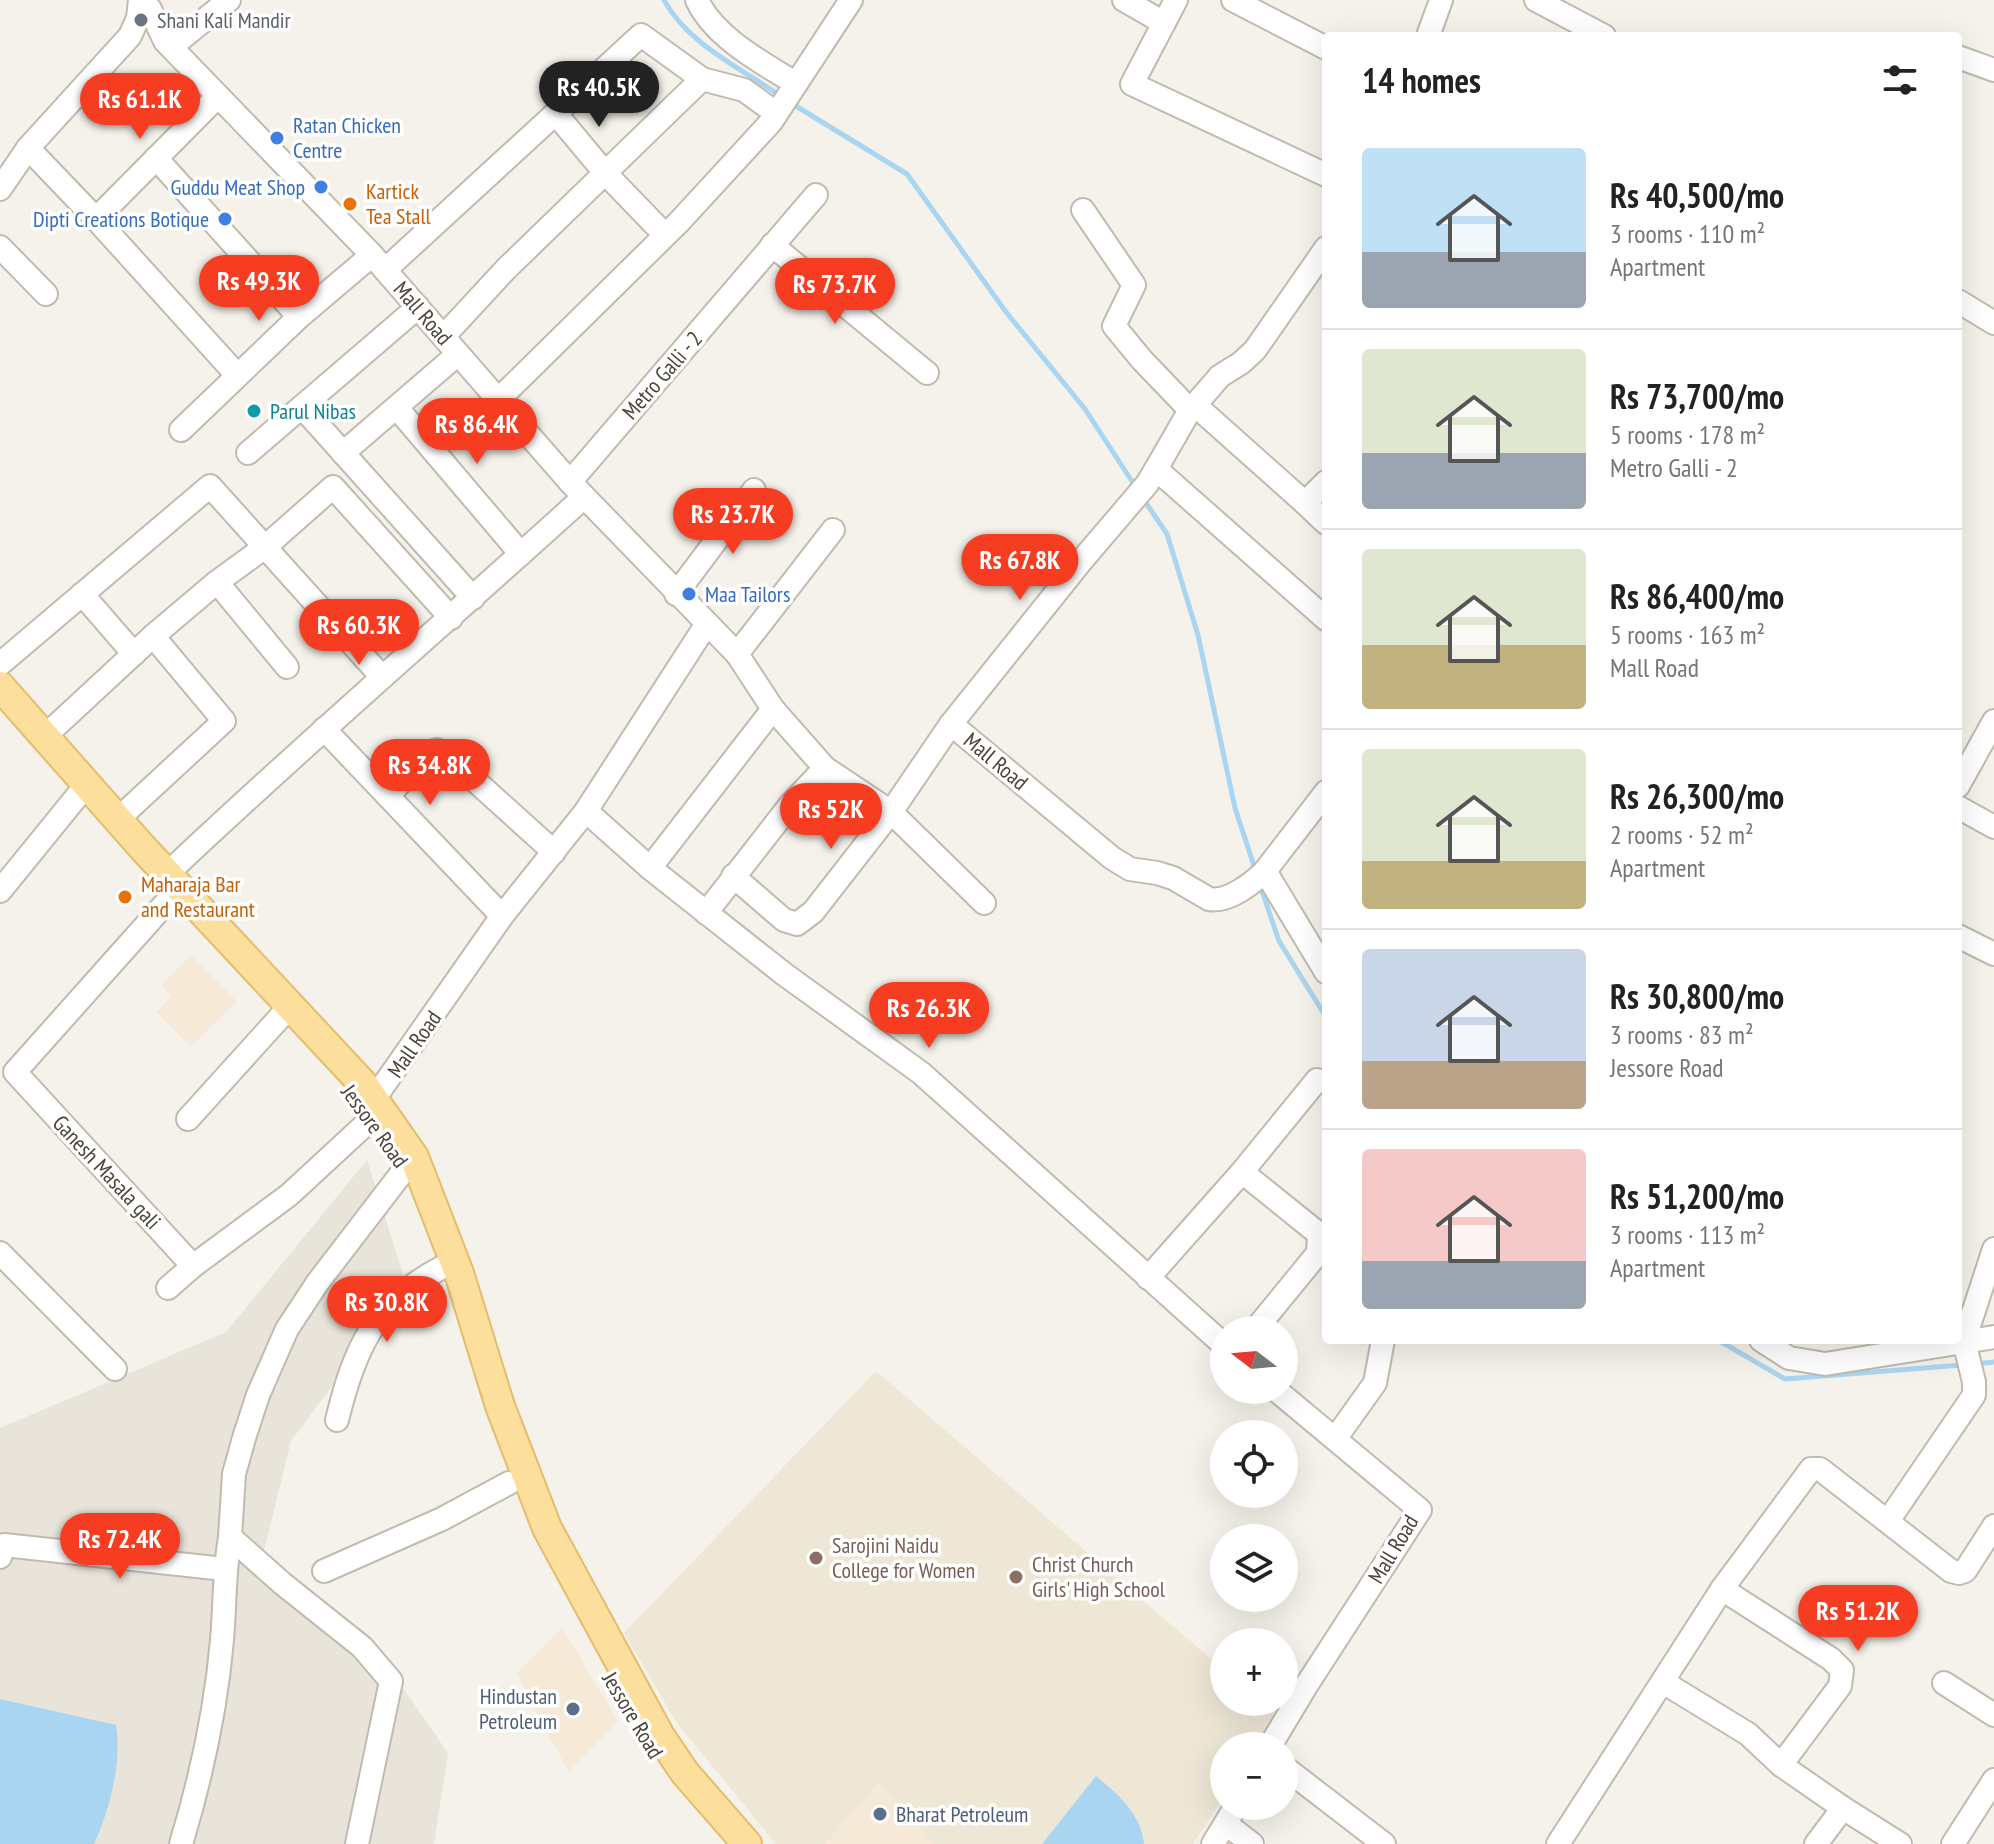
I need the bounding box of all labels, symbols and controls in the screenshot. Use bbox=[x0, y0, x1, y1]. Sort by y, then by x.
place label: Shani Kali Mandir bbox=[157, 6, 291, 34]
marker: Shani Kali Mandir bbox=[132, 11, 150, 29]
text: 14 homes bbox=[1362, 58, 1481, 102]
icon: filters bbox=[1878, 58, 1922, 102]
pin: Rs 40.5K bbox=[516, 61, 682, 129]
text: Rs 40.5K bbox=[557, 70, 641, 103]
pin: Rs 61.1K bbox=[57, 73, 223, 141]
text: Rs 61.1K bbox=[98, 82, 182, 115]
place label: Ratan Chicken Centre bbox=[293, 111, 401, 164]
marker: Ratan Chicken Centre bbox=[268, 129, 286, 147]
place label: Guddu Meat Shop bbox=[171, 173, 305, 201]
text: Rs 40,500/mo bbox=[1610, 173, 1784, 217]
place label: Kartick Tea Stall bbox=[366, 177, 432, 230]
marker: Guddu Meat Shop bbox=[312, 178, 330, 196]
icon: home bbox=[1426, 180, 1522, 276]
marker: Kartick Tea Stall bbox=[341, 195, 359, 213]
place label: Dipti Creations Botique bbox=[33, 205, 209, 233]
marker: Dipti Creations Botique bbox=[216, 210, 234, 228]
text: 3 rooms · 110 m² bbox=[1610, 217, 1765, 250]
text: Apartment bbox=[1610, 250, 1705, 283]
pin: Rs 49.3K bbox=[176, 255, 342, 323]
pin: Rs 73.7K bbox=[752, 258, 918, 326]
text: Rs 49.3K bbox=[217, 264, 301, 297]
text: Rs 73.7K bbox=[793, 267, 877, 300]
street label: Mall Road bbox=[388, 275, 458, 351]
street label: Metro Galli - 2 bbox=[616, 325, 708, 425]
text: Rs 73,700/mo bbox=[1610, 374, 1784, 418]
icon: home bbox=[1426, 381, 1522, 477]
place label: Parul Nibas bbox=[270, 397, 356, 425]
pin: Rs 86.4K bbox=[394, 398, 560, 466]
marker: Parul Nibas bbox=[245, 402, 263, 420]
text: Rs 86.4K bbox=[435, 407, 519, 440]
text: 5 rooms · 178 m² bbox=[1610, 418, 1765, 451]
text: Metro Galli - 2 bbox=[1610, 451, 1738, 484]
pin: Rs 23.7K bbox=[650, 488, 816, 556]
text: Rs 23.7K bbox=[691, 497, 775, 530]
pin: Rs 67.8K bbox=[937, 534, 1103, 602]
text: Rs 67.8K bbox=[979, 543, 1061, 576]
text: Rs 86,400/mo bbox=[1610, 574, 1784, 618]
place label: Maa Tailors bbox=[705, 580, 790, 608]
icon: home bbox=[1426, 581, 1522, 677]
marker: Maa Tailors bbox=[680, 585, 698, 603]
pin: Rs 60.3K bbox=[276, 599, 442, 667]
text: Rs 60.3K bbox=[317, 608, 401, 641]
text: 5 rooms · 163 m² bbox=[1610, 618, 1765, 651]
text: Mall Road bbox=[1610, 651, 1699, 684]
street label: Mall Road bbox=[958, 726, 1034, 796]
pin: Rs 34.8K bbox=[347, 739, 513, 807]
text: Rs 34.8K bbox=[388, 748, 472, 781]
text: Rs 26,300/mo bbox=[1610, 774, 1784, 818]
icon: home bbox=[1426, 781, 1522, 877]
pin: Rs 52K bbox=[766, 783, 896, 851]
text: Rs 52K bbox=[798, 792, 864, 825]
text: 2 rooms · 52 m² bbox=[1610, 818, 1754, 851]
text: Apartment bbox=[1610, 851, 1705, 884]
place label: Maharaja Bar and Restaurant bbox=[141, 870, 255, 923]
marker: Maharaja Bar and Restaurant bbox=[116, 888, 134, 906]
text: Rs 30,800/mo bbox=[1610, 974, 1784, 1018]
icon: home bbox=[1426, 981, 1522, 1077]
pin: Rs 26.3K bbox=[846, 982, 1012, 1050]
text: Rs 26.3K bbox=[887, 991, 971, 1024]
street label: Mall Road bbox=[381, 1005, 447, 1083]
text: 3 rooms · 83 m² bbox=[1610, 1018, 1754, 1051]
text: Jessore Road bbox=[1610, 1051, 1724, 1084]
street label: Jessore Road bbox=[335, 1078, 415, 1173]
street label: Ganesh Masala gali bbox=[47, 1109, 167, 1235]
text: Rs 51,200/mo bbox=[1610, 1174, 1784, 1218]
icon: home bbox=[1426, 1181, 1522, 1277]
text: 3 rooms · 113 m² bbox=[1610, 1218, 1765, 1251]
text: Apartment bbox=[1610, 1251, 1705, 1284]
pin: Rs 30.8K bbox=[304, 1276, 470, 1344]
text: Rs 30.8K bbox=[345, 1285, 429, 1318]
north arrow bbox=[1210, 1316, 1298, 1404]
map controls bbox=[1210, 1316, 1298, 1820]
button: locate bbox=[1210, 1420, 1298, 1508]
street label: Mall Road bbox=[1362, 1510, 1424, 1588]
pin: Rs 72.4K bbox=[37, 1513, 203, 1581]
text: Rs 72.4K bbox=[78, 1522, 162, 1555]
button: layers bbox=[1210, 1524, 1298, 1612]
place label: Sarojini Naidu College for Women bbox=[832, 1531, 975, 1584]
marker: Sarojini Naidu College for Women bbox=[807, 1549, 825, 1567]
place label: Christ Church Girls' High School bbox=[1032, 1550, 1166, 1603]
marker: Christ Church Girls' High School bbox=[1007, 1568, 1025, 1586]
pin: Rs 51.2K bbox=[1775, 1585, 1941, 1653]
text: Rs 51.2K bbox=[1816, 1594, 1900, 1627]
button: + bbox=[1210, 1628, 1298, 1716]
street label: Jessore Road bbox=[596, 1666, 670, 1763]
place label: Hindustan Petroleum bbox=[479, 1682, 557, 1735]
marker: Hindustan Petroleum bbox=[564, 1700, 582, 1718]
button: − bbox=[1210, 1732, 1298, 1820]
place label: Bharat Petroleum bbox=[896, 1800, 1028, 1828]
marker: Bharat Petroleum bbox=[871, 1805, 889, 1823]

